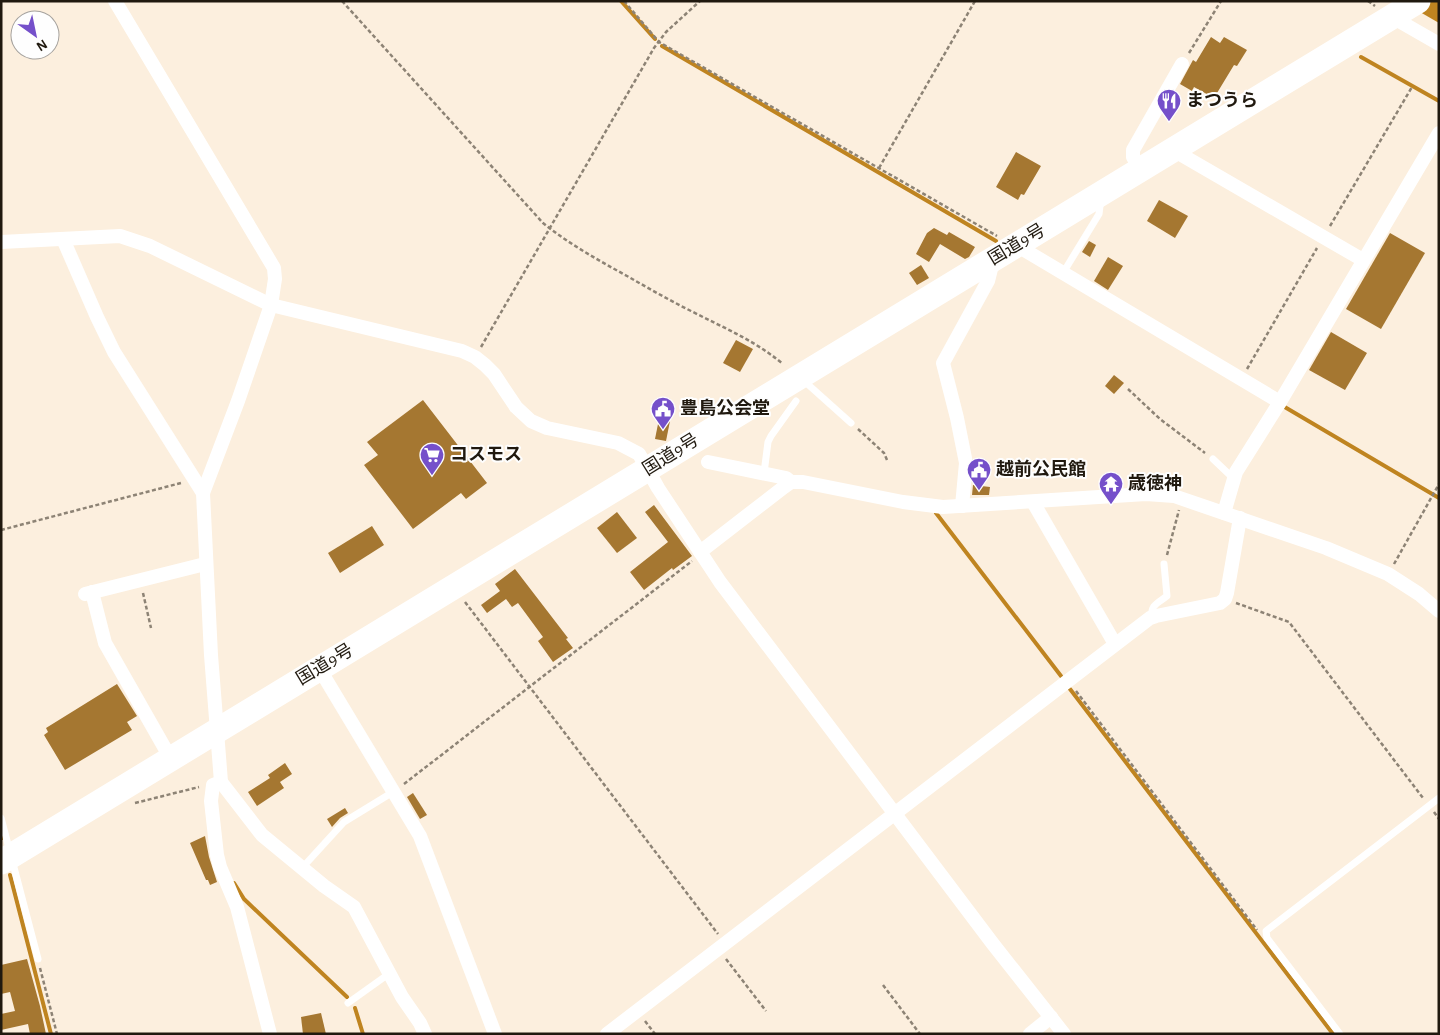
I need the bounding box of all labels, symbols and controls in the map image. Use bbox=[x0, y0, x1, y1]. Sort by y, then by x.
north arrow bbox=[10, 10, 60, 60]
text: N bbox=[34, 37, 49, 54]
restaurant icon: まつうら bbox=[1156, 88, 1182, 122]
place label: まつうら bbox=[1186, 91, 1258, 110]
street label: 国道9号 bbox=[985, 219, 1048, 269]
public building icon: 豊島公会堂 bbox=[650, 396, 676, 430]
place label: 豊島公会堂 bbox=[680, 398, 770, 418]
street label: 国道9号 bbox=[639, 429, 702, 479]
supermarket icon: コスモス bbox=[419, 442, 445, 476]
place label: コスモス bbox=[450, 446, 522, 464]
public building icon: 越前公民館 bbox=[966, 457, 992, 491]
place label: 越前公民館 bbox=[996, 459, 1086, 479]
temple icon: 歳徳神 bbox=[1098, 471, 1124, 505]
place label: 歳徳神 bbox=[1128, 473, 1182, 493]
street label: 国道9号 bbox=[293, 639, 356, 689]

